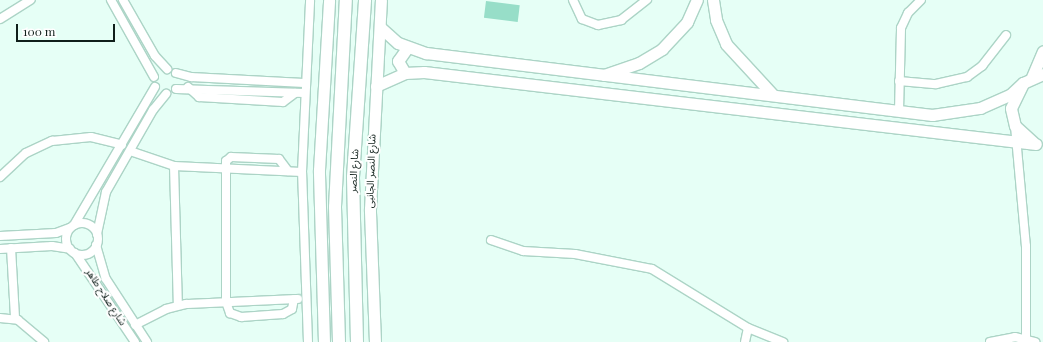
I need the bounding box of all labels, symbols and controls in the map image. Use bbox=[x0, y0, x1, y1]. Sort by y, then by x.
scale bar bbox=[18, 16, 117, 42]
text: 100 m bbox=[23, 23, 55, 39]
street label: شارع النصر الجانبى bbox=[364, 134, 378, 208]
street label: شارع النصر bbox=[347, 149, 361, 193]
street label: شارع صلاح طاهر bbox=[83, 266, 129, 328]

